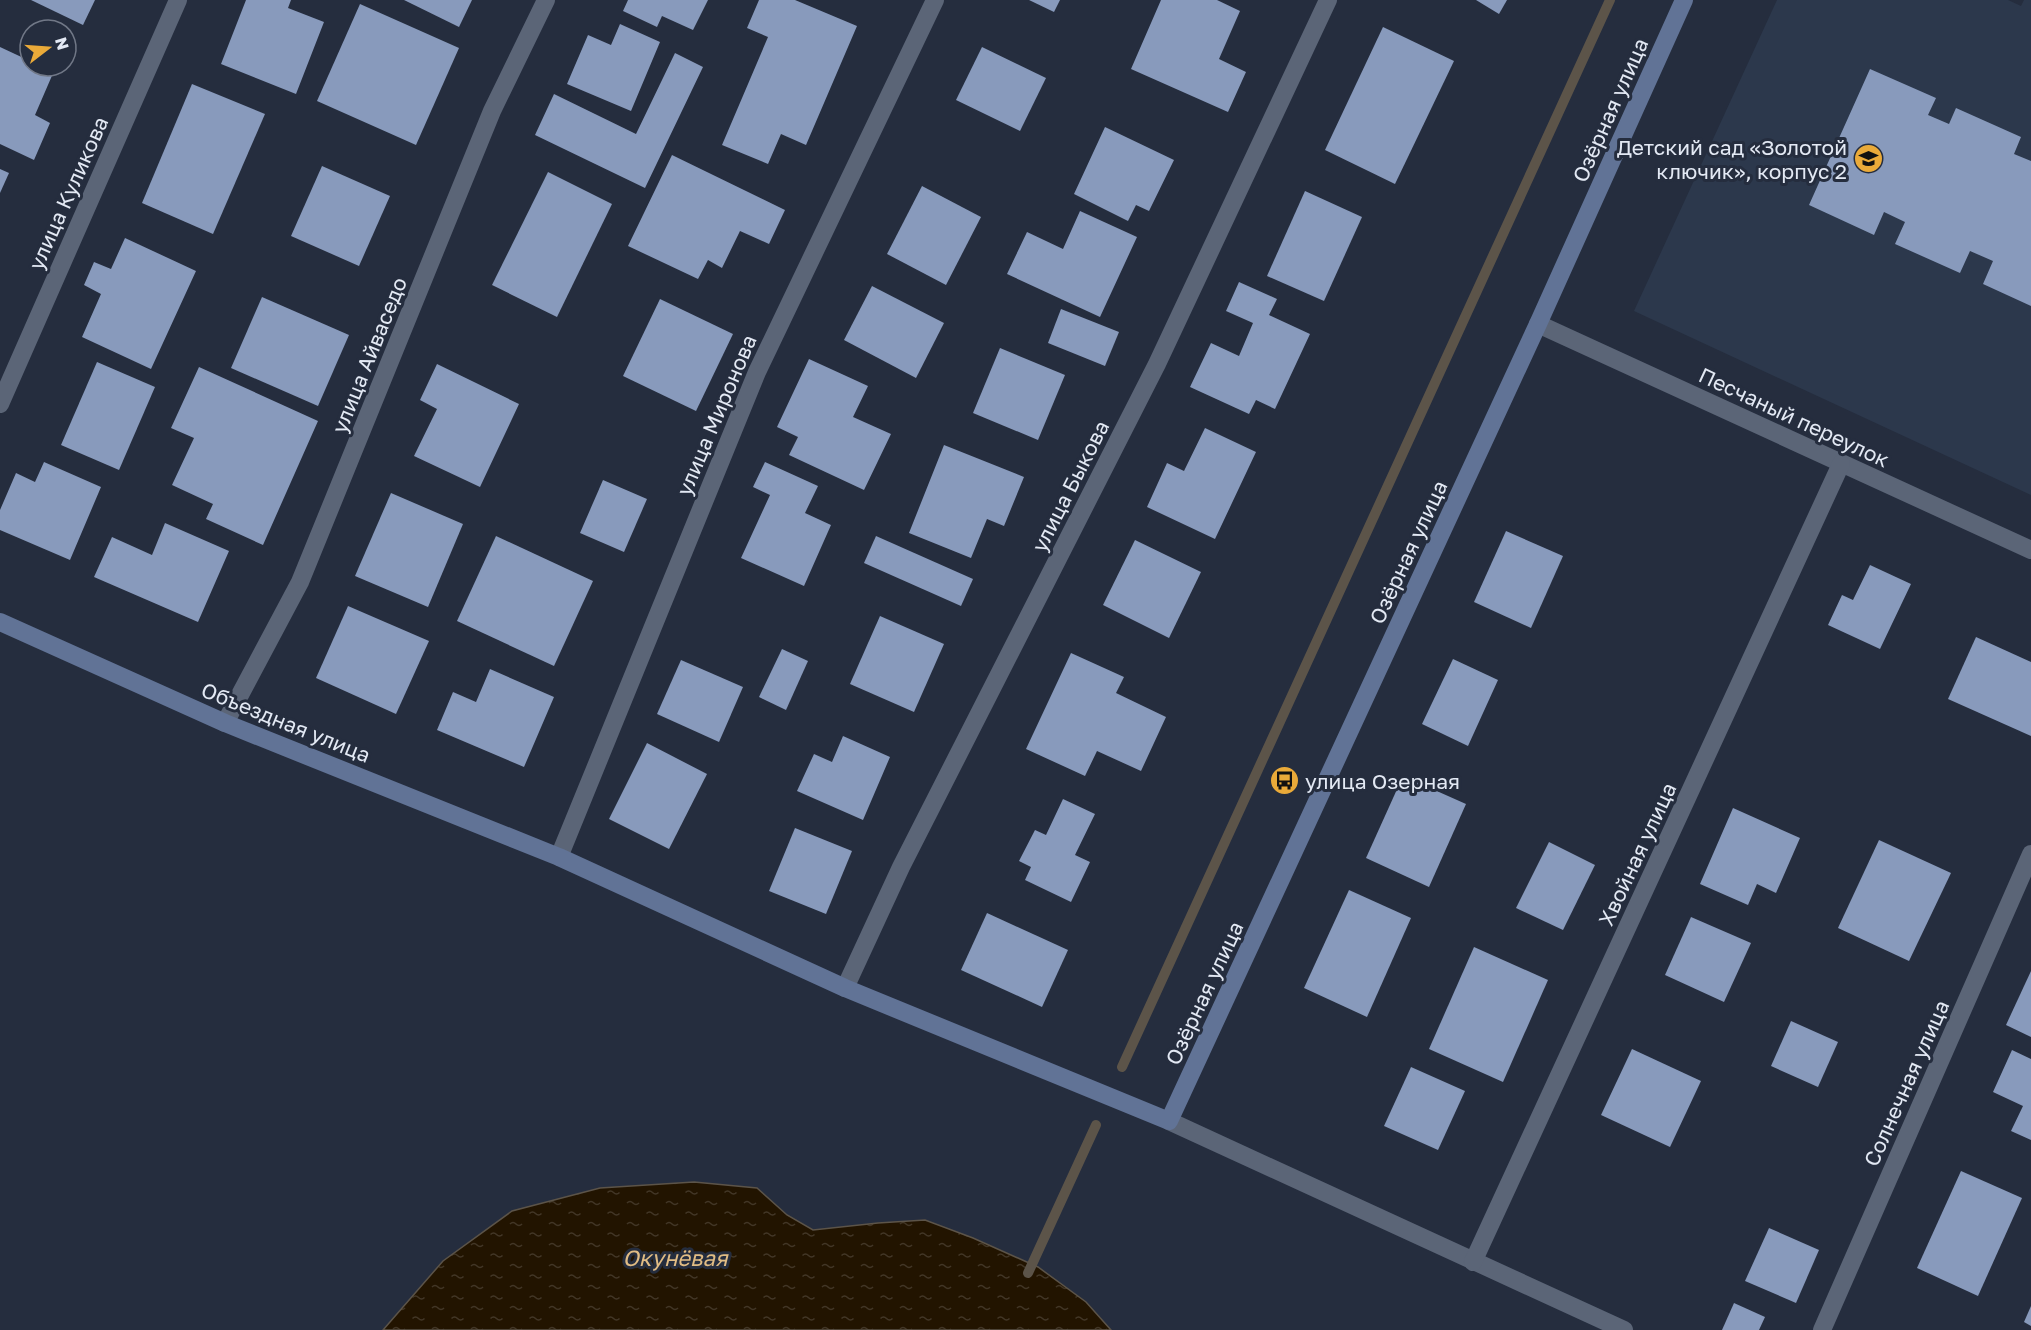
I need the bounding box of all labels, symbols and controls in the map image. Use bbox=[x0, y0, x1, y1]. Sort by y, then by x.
north arrow bbox=[18, 18, 78, 78]
street label: Озёрная улица bbox=[1567, 34, 1653, 186]
text: N bbox=[51, 35, 74, 52]
street label: улица Куликова bbox=[23, 112, 113, 274]
place label: Детский сад «Золотой ключик», корпус 2 bbox=[1617, 134, 1847, 184]
school or university icon: Детский сад «Золотой ключик», корпус 2 bbox=[1852, 143, 1884, 175]
street label: улица Айваседо bbox=[326, 273, 412, 437]
street label: улица Миронова bbox=[670, 331, 762, 499]
street label: Песчаный переулок bbox=[1695, 362, 1893, 472]
street label: улица Быкова bbox=[1026, 416, 1114, 556]
street label: Озёрная улица bbox=[1363, 476, 1453, 628]
street label: Объездная улица bbox=[198, 676, 374, 768]
bus stop icon: улица Озерная bbox=[1268, 765, 1300, 797]
place label: улица Озерная bbox=[1305, 768, 1460, 794]
street label: Хвойная улица bbox=[1593, 778, 1681, 930]
street label: Озёрная улица bbox=[1159, 917, 1249, 1069]
street label: Солнечная улица bbox=[1858, 996, 1954, 1170]
water label: Окунёвая bbox=[622, 1244, 729, 1271]

